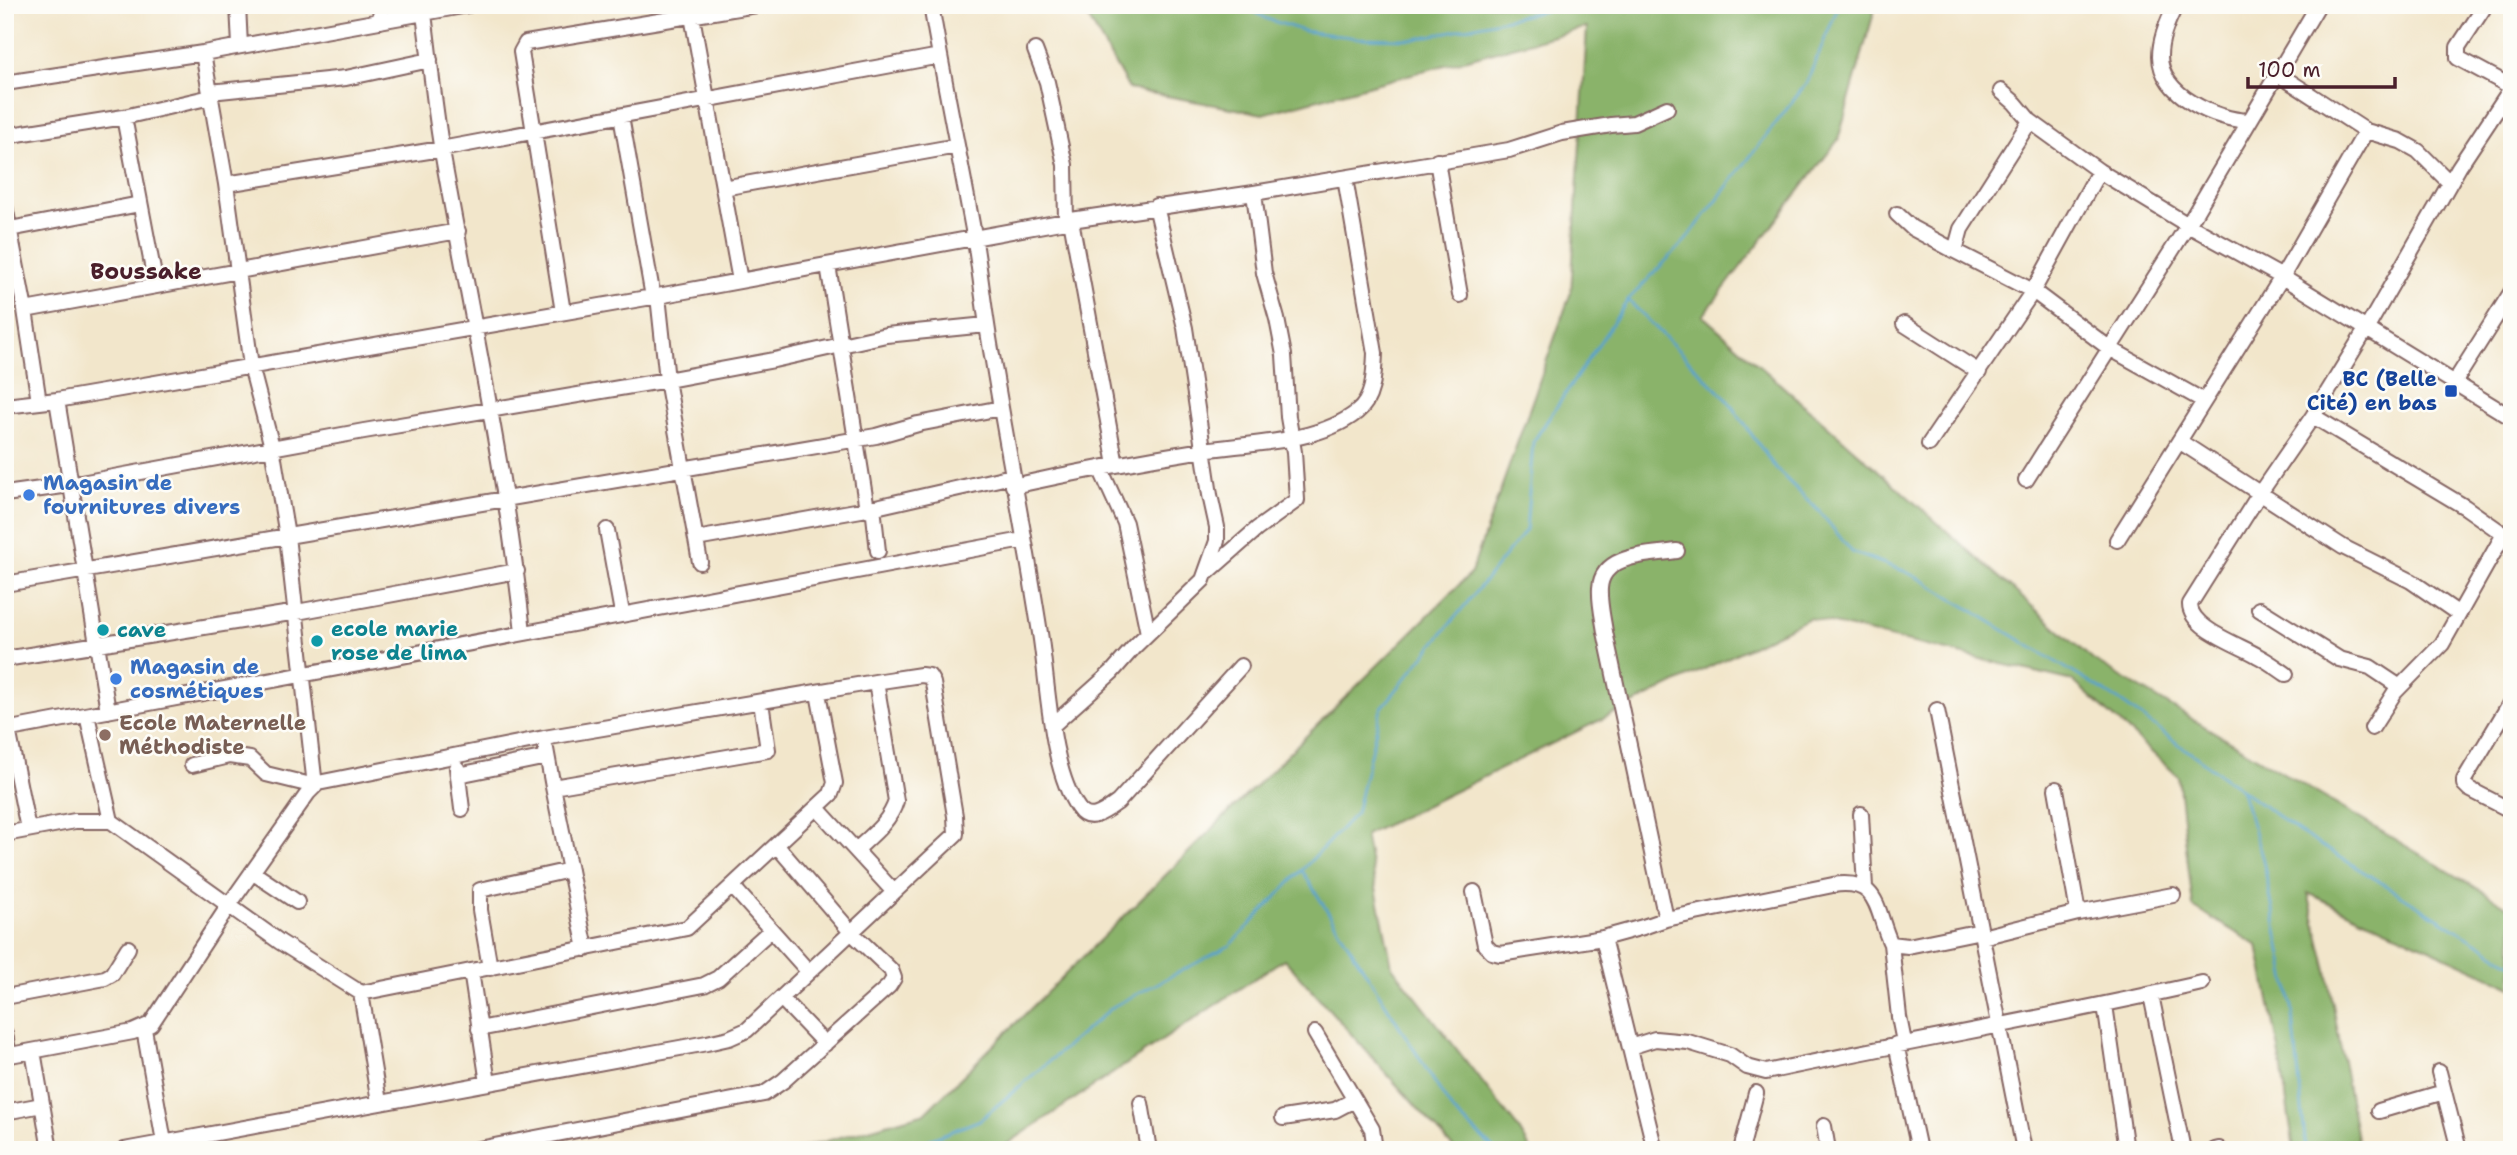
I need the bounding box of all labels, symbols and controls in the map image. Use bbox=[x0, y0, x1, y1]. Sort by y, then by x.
scale bar bbox=[2248, 46, 2394, 90]
text: 100 m bbox=[2258, 56, 2321, 84]
district label: Boussake bbox=[90, 256, 202, 286]
place label: BC (Belle Cité) en bas bbox=[2307, 365, 2437, 417]
marker: BC (Belle Cité) en bas bbox=[2443, 383, 2459, 399]
place label: Magasin de fournitures divers bbox=[43, 469, 240, 521]
marker: Magasin de fournitures divers bbox=[21, 487, 37, 503]
place label: ecole marie rose de lima bbox=[331, 615, 468, 667]
place label: cave bbox=[117, 616, 166, 644]
marker: cave bbox=[95, 622, 111, 638]
marker: ecole marie rose de lima bbox=[309, 633, 325, 649]
place label: Magasin de cosmétiques bbox=[130, 653, 264, 705]
marker: Magasin de cosmétiques bbox=[108, 671, 124, 687]
place label: Ecole Maternelle Méthodiste bbox=[119, 709, 306, 761]
marker: Ecole Maternelle Méthodiste bbox=[97, 727, 113, 743]

